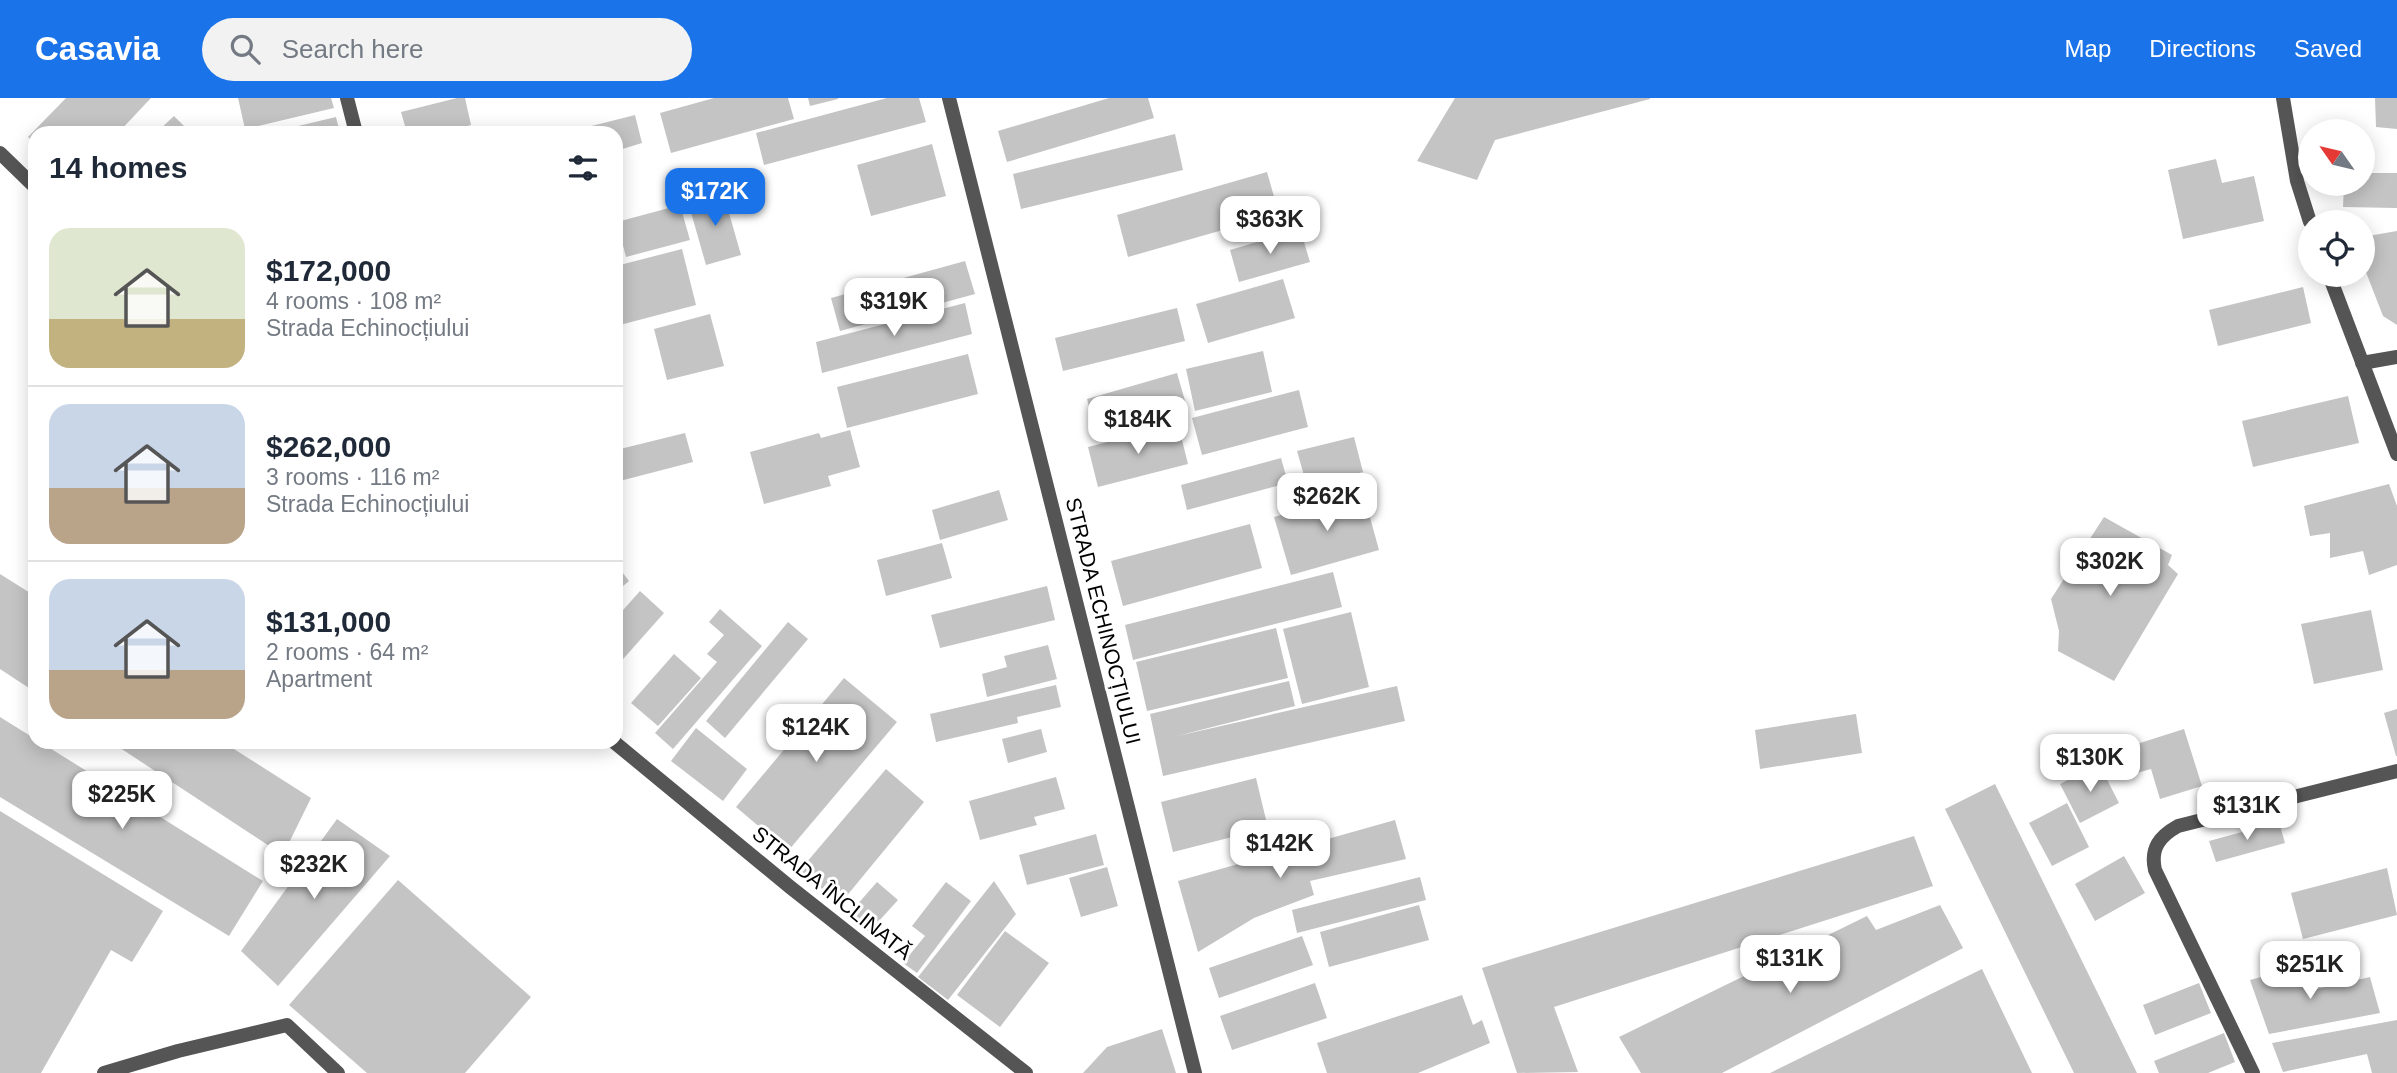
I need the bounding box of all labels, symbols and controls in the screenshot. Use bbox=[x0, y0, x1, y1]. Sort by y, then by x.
search box bbox=[202, 18, 692, 81]
text: Casavia bbox=[35, 30, 160, 67]
icon: search bbox=[226, 30, 264, 68]
text: Search here bbox=[282, 34, 423, 64]
text: Map bbox=[2065, 35, 2111, 62]
text: Directions bbox=[2149, 35, 2256, 62]
text: Saved bbox=[2294, 35, 2362, 62]
north arrow bbox=[2298, 119, 2375, 196]
map controls bbox=[2298, 119, 2375, 287]
icon: filters bbox=[564, 149, 602, 187]
text: 14 homes bbox=[49, 151, 187, 184]
pin: $172K bbox=[666, 169, 764, 228]
text: $172K bbox=[681, 178, 749, 204]
pin: $363K bbox=[1221, 197, 1319, 256]
text: $363K bbox=[1236, 206, 1304, 232]
button: locate bbox=[2298, 210, 2375, 287]
text: $172,000 bbox=[266, 254, 391, 287]
icon: home bbox=[105, 256, 189, 340]
pin: $319K bbox=[845, 278, 943, 338]
text: 4 rooms · 108 m² bbox=[266, 288, 441, 314]
text: $319K bbox=[860, 288, 928, 314]
text: Strada Echinocțiului bbox=[266, 315, 469, 341]
pin: $184K bbox=[1089, 396, 1187, 456]
text: $184K bbox=[1104, 406, 1172, 432]
text: $262,000 bbox=[266, 430, 391, 463]
icon: home bbox=[105, 432, 189, 516]
text: 3 rooms · 116 m² bbox=[266, 464, 439, 490]
pin: $262K bbox=[1278, 474, 1376, 533]
text: $262K bbox=[1293, 483, 1361, 509]
text: Strada Echinocțiului bbox=[266, 491, 469, 517]
street label: STRADA ECHINOCȚIULUI bbox=[1062, 495, 1145, 747]
pin: $302K bbox=[2061, 538, 2159, 598]
text: $302K bbox=[2076, 548, 2144, 574]
text: $131,000 bbox=[266, 605, 391, 638]
icon: home bbox=[105, 607, 189, 691]
text: 2 rooms · 64 m² bbox=[266, 639, 428, 665]
text: Apartment bbox=[266, 666, 372, 692]
pin: $124K bbox=[767, 704, 865, 764]
text: $124K bbox=[782, 714, 850, 740]
pin: $130K bbox=[2041, 734, 2139, 794]
text: $130K bbox=[2056, 744, 2124, 770]
pin: $225K bbox=[73, 772, 171, 831]
text: $225K bbox=[88, 781, 156, 807]
pin: $131K bbox=[2198, 782, 2296, 842]
text: $131K bbox=[2213, 792, 2281, 818]
pin: $142K bbox=[1231, 820, 1329, 880]
street label: STRADA ÎNCLINATĂ bbox=[748, 821, 916, 964]
text: $142K bbox=[1246, 830, 1314, 856]
pin: $232K bbox=[265, 842, 363, 901]
text: $232K bbox=[280, 851, 348, 877]
pin: $131K bbox=[1741, 936, 1839, 995]
pin: $251K bbox=[2261, 942, 2359, 1001]
text: $131K bbox=[1756, 945, 1824, 971]
text: $251K bbox=[2276, 951, 2344, 977]

